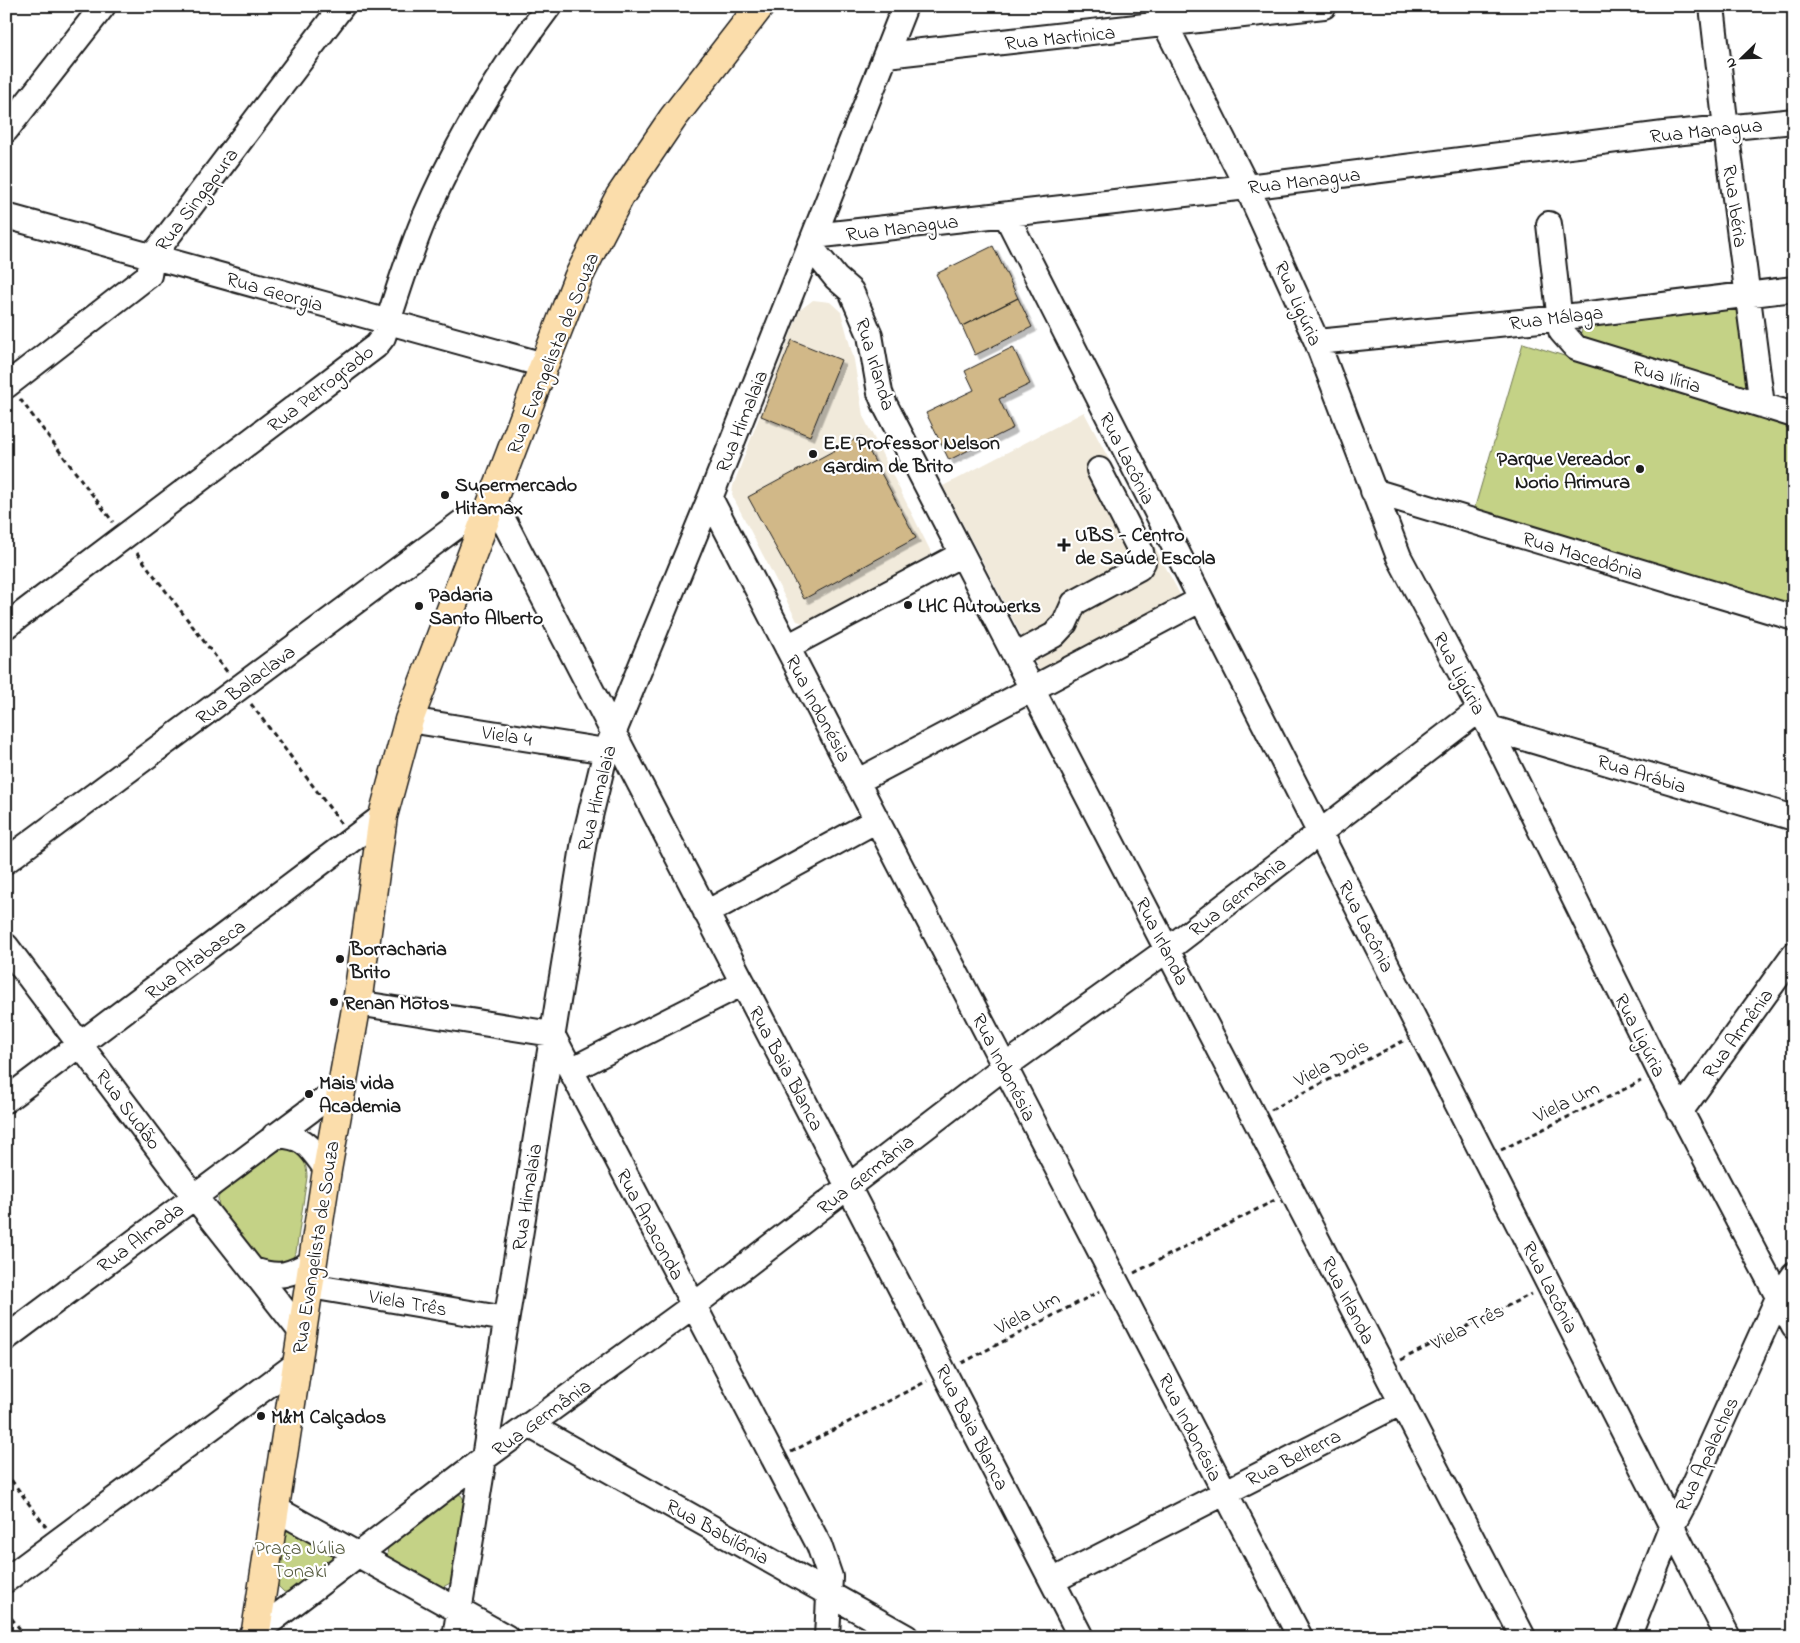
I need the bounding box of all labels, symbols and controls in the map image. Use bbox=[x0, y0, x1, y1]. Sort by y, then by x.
street label: Rua Martinica bbox=[1004, 19, 1117, 60]
north arrow bbox=[1718, 32, 1768, 82]
text: N bbox=[1720, 54, 1743, 71]
street label: Rua Managua bbox=[1649, 112, 1764, 154]
street label: Rua Singapura bbox=[149, 142, 248, 259]
street label: Rua Managua bbox=[1246, 161, 1362, 205]
street label: Rua Ibéria bbox=[1713, 163, 1754, 249]
street label: Rua Managua bbox=[844, 208, 960, 252]
street label: Rua Evangelista de Souza bbox=[501, 249, 609, 460]
street label: Rua Ligúria bbox=[1264, 257, 1328, 352]
street label: Rua Georgia bbox=[222, 266, 326, 322]
street label: Rua Málaga bbox=[1508, 299, 1605, 341]
street label: Rua Irlanda bbox=[846, 315, 901, 414]
street label: Rua Petrogrado bbox=[262, 339, 382, 442]
street label: Rua Ilíria bbox=[1628, 354, 1704, 403]
street label: Rua Himalaia bbox=[710, 366, 777, 478]
street label: Rua Lacônia bbox=[1090, 408, 1161, 510]
place label: E.E Professor Nelson Gardim de Brito bbox=[823, 430, 1000, 482]
place label: Parque Vereador Norio Arimura bbox=[1497, 446, 1631, 498]
marker: E.E Professor Nelson Gardim de Brito bbox=[807, 448, 819, 460]
marker: Parque Vereador Norio Arimura bbox=[1634, 463, 1646, 475]
place label: Supermercado Hitamax bbox=[455, 472, 577, 524]
marker: Supermercado Hitamax bbox=[439, 489, 451, 501]
place label: UBS - Centro de Saúde Escola bbox=[1075, 522, 1216, 574]
street label: Rua Macedônia bbox=[1518, 525, 1646, 590]
marker: UBS - Centro de Saúde Escola bbox=[1057, 538, 1071, 552]
place label: Padaria Santo Alberto bbox=[429, 582, 543, 634]
place label: LHC Autowerks bbox=[918, 593, 1041, 622]
marker: LHC Autowerks bbox=[902, 599, 914, 611]
marker: Padaria Santo Alberto bbox=[413, 600, 425, 612]
street label: Rua Ligúria bbox=[1423, 628, 1492, 721]
street label: Rua Balaclava bbox=[191, 639, 302, 733]
street label: Rua Indonésia bbox=[776, 650, 857, 768]
street label: Viela 4 bbox=[478, 719, 534, 756]
street label: Rua Himalaia bbox=[571, 743, 626, 855]
street label: Rua Arábia bbox=[1593, 748, 1689, 803]
street label: Rua Germânia bbox=[1184, 851, 1293, 945]
street label: Rua Lacônia bbox=[1329, 876, 1400, 978]
street label: Rua Irlanda bbox=[1126, 893, 1195, 991]
street label: Rua Atabasca bbox=[140, 914, 253, 1008]
place label: Borracharia Brito bbox=[349, 936, 447, 988]
marker: Borracharia Brito bbox=[334, 953, 346, 965]
street label: Rua Armênia bbox=[1696, 983, 1782, 1086]
street label: Rua Ligúria bbox=[1604, 989, 1672, 1083]
place label: Renan Motos bbox=[344, 990, 449, 1019]
marker: Renan Motos bbox=[328, 996, 340, 1008]
street label: Rua Baia Blanca bbox=[740, 1001, 830, 1137]
street label: Rua Indonésia bbox=[963, 1009, 1042, 1127]
street label: Viela Dois bbox=[1289, 1032, 1375, 1096]
street label: Rua Sudão bbox=[87, 1064, 167, 1157]
place label: Mais vida Academia bbox=[319, 1070, 401, 1122]
street label: Viela Um bbox=[1528, 1075, 1605, 1132]
marker: Mais vida Academia bbox=[303, 1088, 315, 1100]
street label: Rua Germânia bbox=[812, 1129, 921, 1223]
street label: Rua Evangelista de Souza bbox=[286, 1139, 350, 1356]
street label: Rua Himalaia bbox=[506, 1142, 551, 1253]
street label: Rua Anaconda bbox=[607, 1164, 690, 1286]
street label: Rua Almada bbox=[92, 1197, 191, 1281]
street label: Rua Lacônia bbox=[1513, 1237, 1584, 1339]
street label: Rua Irlanda bbox=[1312, 1252, 1381, 1350]
street label: Viela Três bbox=[365, 1283, 449, 1326]
street label: Viela Um bbox=[989, 1285, 1066, 1344]
street label: Viela Três bbox=[1426, 1297, 1510, 1360]
street label: Rua Baia Blanca bbox=[927, 1360, 1015, 1496]
street label: Rua Indonésia bbox=[1149, 1369, 1228, 1487]
street label: Rua Germânia bbox=[487, 1373, 598, 1465]
street label: Rua Apalaches bbox=[1669, 1393, 1748, 1517]
place label: M&M Calçados bbox=[271, 1404, 386, 1433]
marker: M&M Calçados bbox=[255, 1410, 267, 1422]
street label: Rua Belterra bbox=[1242, 1423, 1347, 1496]
street label: Rua Babilônia bbox=[660, 1493, 774, 1574]
park label: Praça Júlia Tonaki bbox=[255, 1535, 345, 1587]

